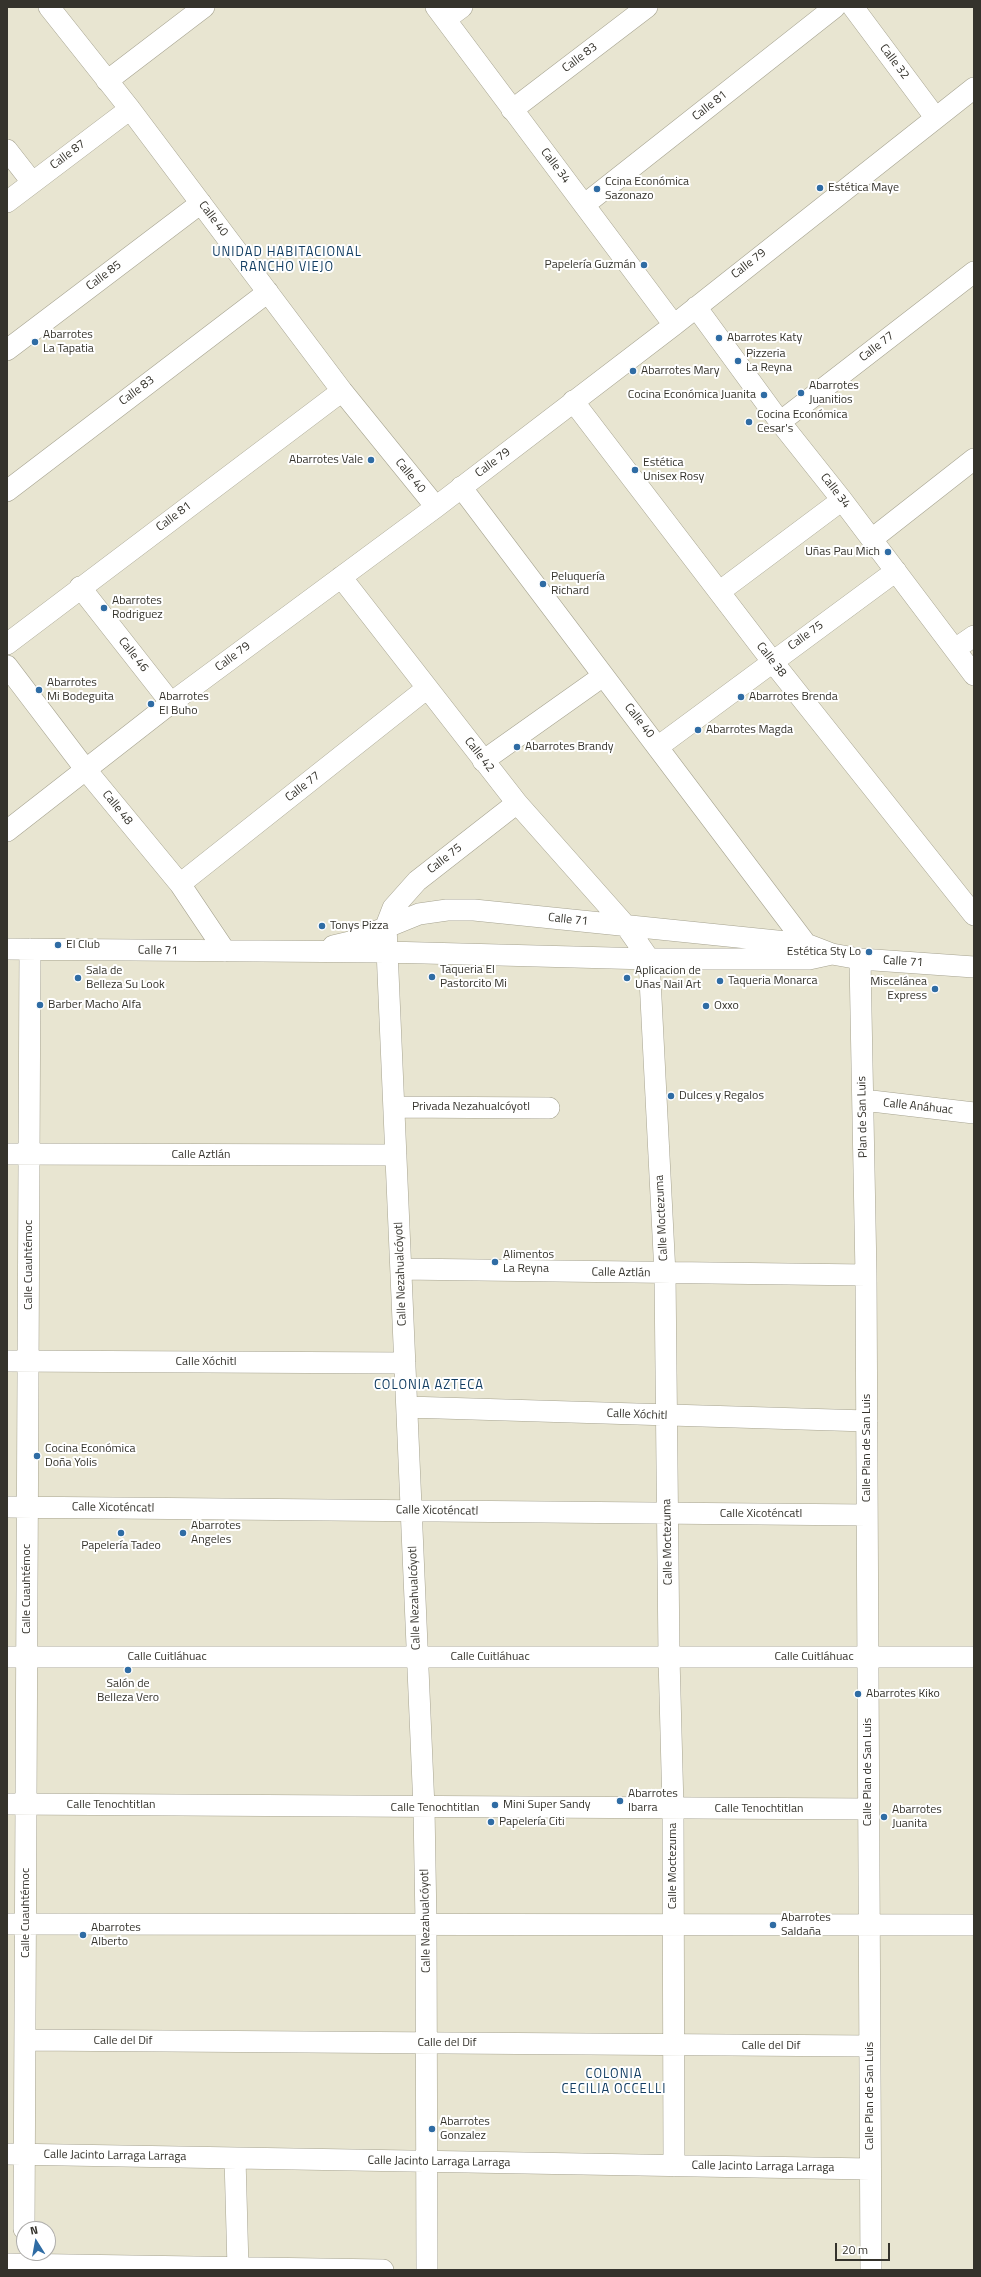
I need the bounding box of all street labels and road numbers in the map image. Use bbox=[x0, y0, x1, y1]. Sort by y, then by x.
street label: Calle 83 bbox=[560, 40, 600, 76]
street label: Calle 32 bbox=[876, 42, 912, 82]
street label: Calle 81 bbox=[690, 88, 730, 124]
street label: Calle 87 bbox=[48, 137, 88, 173]
street label: Calle 34 bbox=[537, 146, 573, 186]
street label: Calle 40 bbox=[195, 199, 231, 239]
street label: Calle 79 bbox=[729, 246, 769, 282]
street label: Calle 85 bbox=[84, 258, 124, 294]
street label: Calle 77 bbox=[857, 329, 897, 365]
street label: Calle 83 bbox=[117, 373, 157, 409]
street label: Calle 79 bbox=[473, 445, 513, 481]
street label: Calle 40 bbox=[392, 456, 428, 496]
street label: Calle 34 bbox=[817, 471, 853, 511]
street label: Calle 81 bbox=[154, 499, 194, 535]
street label: Calle 75 bbox=[785, 618, 827, 654]
street label: Calle 46 bbox=[115, 635, 151, 675]
street label: Calle 79 bbox=[213, 639, 253, 675]
street label: Calle 38 bbox=[753, 640, 789, 680]
street label: Calle 40 bbox=[621, 701, 657, 741]
street label: Calle 42 bbox=[461, 735, 497, 775]
street label: Calle 77 bbox=[283, 769, 323, 805]
street label: Calle 48 bbox=[99, 788, 135, 828]
street label: Calle 75 bbox=[425, 841, 465, 877]
street label: Calle 71 bbox=[547, 911, 589, 929]
street label: Calle 71 bbox=[138, 943, 178, 959]
street label: Calle 71 bbox=[882, 953, 924, 971]
street label: Plan de San Luis bbox=[855, 1076, 871, 1158]
street label: Calle Anáhuac bbox=[882, 1096, 954, 1118]
street label: Privada Nezahualcóyotl bbox=[412, 1100, 530, 1114]
street label: Calle Aztlán bbox=[172, 1148, 230, 1162]
street label: Calle Moctezuma bbox=[653, 1174, 671, 1262]
street label: Calle Cuauhtémoc bbox=[22, 1220, 36, 1310]
street label: Calle Nezahualcóyotl bbox=[392, 1222, 410, 1326]
street label: Calle Aztlán bbox=[591, 1265, 651, 1281]
street label: Calle Xóchitl bbox=[176, 1355, 236, 1369]
street label: Calle Plan de San Luis bbox=[860, 1394, 874, 1502]
street label: Calle Xóchitl bbox=[606, 1407, 668, 1423]
street label: Calle Moctezuma bbox=[660, 1499, 676, 1585]
street label: Calle Xicoténcatl bbox=[72, 1500, 154, 1516]
street label: Calle Xicoténcatl bbox=[396, 1503, 478, 1519]
street label: Calle Xicoténcatl bbox=[720, 1507, 802, 1521]
street label: Calle Cuauhtémoc bbox=[20, 1544, 34, 1634]
street label: Calle Nezahualcóyotl bbox=[406, 1546, 424, 1650]
street label: Calle Cuitláhuac bbox=[127, 1650, 207, 1664]
street label: Calle Cuitláhuac bbox=[450, 1650, 530, 1664]
street label: Calle Cuitláhuac bbox=[774, 1650, 854, 1664]
street label: Calle Plan de San Luis bbox=[861, 1718, 875, 1826]
street label: Calle Tenochtitlan bbox=[67, 1798, 155, 1812]
street label: Calle Tenochtitlan bbox=[391, 1801, 479, 1815]
street label: Calle Tenochtitlan bbox=[715, 1802, 803, 1816]
street label: Calle Moctezuma bbox=[666, 1823, 680, 1909]
street label: Calle Cuauhtémoc bbox=[19, 1868, 33, 1958]
street label: Calle Nezahualcóyotl bbox=[418, 1869, 434, 1973]
street label: Calle del Dif bbox=[94, 2034, 152, 2048]
street label: Calle del Dif bbox=[418, 2036, 476, 2050]
street label: Calle del Dif bbox=[742, 2039, 800, 2053]
street label: Calle Plan de San Luis bbox=[863, 2042, 877, 2150]
street label: Calle Jacinto Larraga Larraga bbox=[43, 2148, 187, 2164]
street label: Calle Jacinto Larraga Larraga bbox=[367, 2154, 511, 2170]
street label: Calle Jacinto Larraga Larraga bbox=[691, 2159, 835, 2175]

